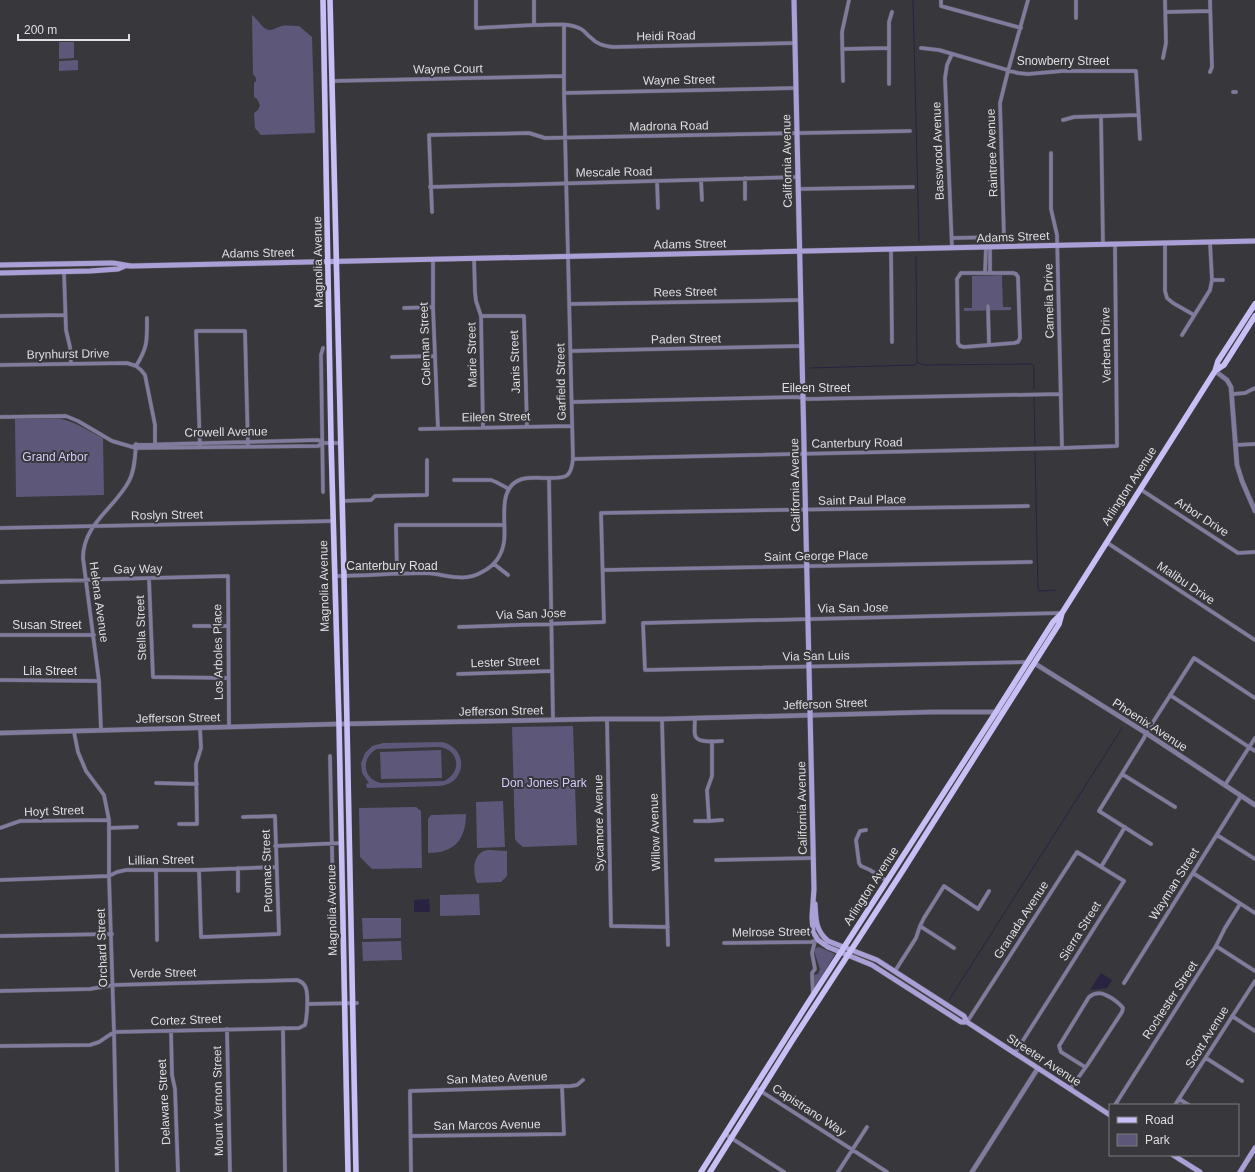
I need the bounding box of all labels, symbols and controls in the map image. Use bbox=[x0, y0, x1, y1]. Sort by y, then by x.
scale bar bbox=[18, 16, 129, 42]
text: 200 m bbox=[24, 23, 57, 37]
street label: Heidi Road bbox=[636, 28, 696, 44]
street label: Snowberry Street bbox=[1017, 54, 1110, 68]
street label: Wayne Court bbox=[413, 61, 484, 77]
street label: Wayne Street bbox=[643, 72, 716, 88]
street label: Basswood Avenue bbox=[929, 101, 947, 200]
street label: Raintree Avenue bbox=[983, 108, 1001, 197]
street label: California Avenue bbox=[779, 114, 795, 208]
street label: Madrona Road bbox=[629, 118, 709, 134]
street label: Mescale Road bbox=[576, 164, 652, 180]
street label: Magnolia Avenue bbox=[310, 216, 326, 308]
street label: Adams Street bbox=[976, 229, 1050, 245]
street label: Adams Street bbox=[654, 236, 727, 252]
street label: Adams Street bbox=[222, 245, 295, 261]
street label: Camelia Drive bbox=[1041, 263, 1057, 339]
street label: Rees Street bbox=[653, 284, 717, 300]
street label: Coleman Street bbox=[417, 301, 433, 386]
street label: Verbena Drive bbox=[1098, 307, 1114, 383]
street label: Marie Street bbox=[464, 322, 480, 388]
street label: Janis Street bbox=[507, 329, 523, 394]
street label: Paden Street bbox=[651, 331, 722, 347]
street label: Garfield Street bbox=[553, 343, 569, 421]
street label: Brynhurst Drive bbox=[27, 346, 110, 362]
street label: Eileen Street bbox=[782, 381, 851, 395]
street label: Eileen Street bbox=[462, 409, 531, 425]
street label: Crowell Avenue bbox=[184, 424, 268, 440]
street label: Canterbury Road bbox=[811, 435, 903, 451]
street label: California Avenue bbox=[787, 438, 803, 532]
street label: Arlington Avenue bbox=[1098, 444, 1160, 528]
park label: Grand Arbor bbox=[22, 450, 88, 464]
street label: Saint Paul Place bbox=[818, 492, 906, 508]
street label: Arbor Drive bbox=[1173, 495, 1232, 540]
street label: Roslyn Street bbox=[131, 507, 204, 523]
street label: Magnolia Avenue bbox=[316, 540, 332, 632]
street label: Saint George Place bbox=[764, 548, 868, 564]
street label: Canterbury Road bbox=[346, 559, 438, 573]
street label: Malibu Drive bbox=[1154, 559, 1218, 608]
street label: Helena Avenue bbox=[86, 561, 112, 643]
street label: Gay Way bbox=[113, 562, 163, 576]
street label: Stella Street bbox=[133, 594, 149, 661]
street label: Via San Jose bbox=[818, 600, 889, 616]
street label: Los Arboles Place bbox=[210, 604, 226, 700]
street label: Via San Jose bbox=[496, 606, 567, 622]
street label: Susan Street bbox=[12, 618, 82, 632]
street label: Via San Luis bbox=[782, 648, 850, 664]
street label: Lester Street bbox=[470, 654, 540, 670]
street label: Lila Street bbox=[23, 664, 78, 678]
street label: Jefferson Street bbox=[783, 696, 868, 712]
street label: Phoenix Avenue bbox=[1110, 696, 1190, 755]
street label: Jefferson Street bbox=[459, 703, 544, 719]
street label: Jefferson Street bbox=[136, 710, 221, 726]
street label: California Avenue bbox=[794, 761, 810, 855]
street label: Sycamore Avenue bbox=[591, 774, 607, 872]
park label: Don Jones Park bbox=[501, 776, 588, 790]
street label: Willow Avenue bbox=[647, 793, 663, 871]
street label: Hoyt Street bbox=[24, 803, 85, 819]
street label: Potomac Street bbox=[259, 829, 275, 913]
street label: Arlington Avenue bbox=[840, 844, 902, 928]
street label: Wayman Street bbox=[1146, 845, 1202, 923]
street label: Lillian Street bbox=[128, 852, 195, 868]
street label: Magnolia Avenue bbox=[324, 864, 340, 956]
street label: Granada Avenue bbox=[991, 878, 1052, 961]
street label: Sierra Street bbox=[1056, 898, 1104, 963]
street label: Orchard Street bbox=[94, 908, 110, 988]
street label: Melrose Street bbox=[732, 924, 811, 940]
street label: Rochester Street bbox=[1140, 958, 1201, 1042]
street label: Verde Street bbox=[130, 965, 197, 981]
street label: Scott Avenue bbox=[1182, 1003, 1232, 1071]
street label: Cortez Street bbox=[150, 1012, 222, 1028]
street label: Streeter Avenue bbox=[1004, 1031, 1084, 1089]
street label: Mount Vernon Street bbox=[210, 1045, 226, 1156]
street label: Delaware Street bbox=[155, 1058, 173, 1145]
street label: San Mateo Avenue bbox=[446, 1069, 548, 1087]
street label: Capistrano Way bbox=[770, 1081, 848, 1139]
legend bbox=[1109, 1104, 1239, 1156]
text: Road bbox=[1145, 1113, 1174, 1127]
street label: San Marcos Avenue bbox=[433, 1117, 541, 1133]
text: Park bbox=[1145, 1133, 1171, 1147]

